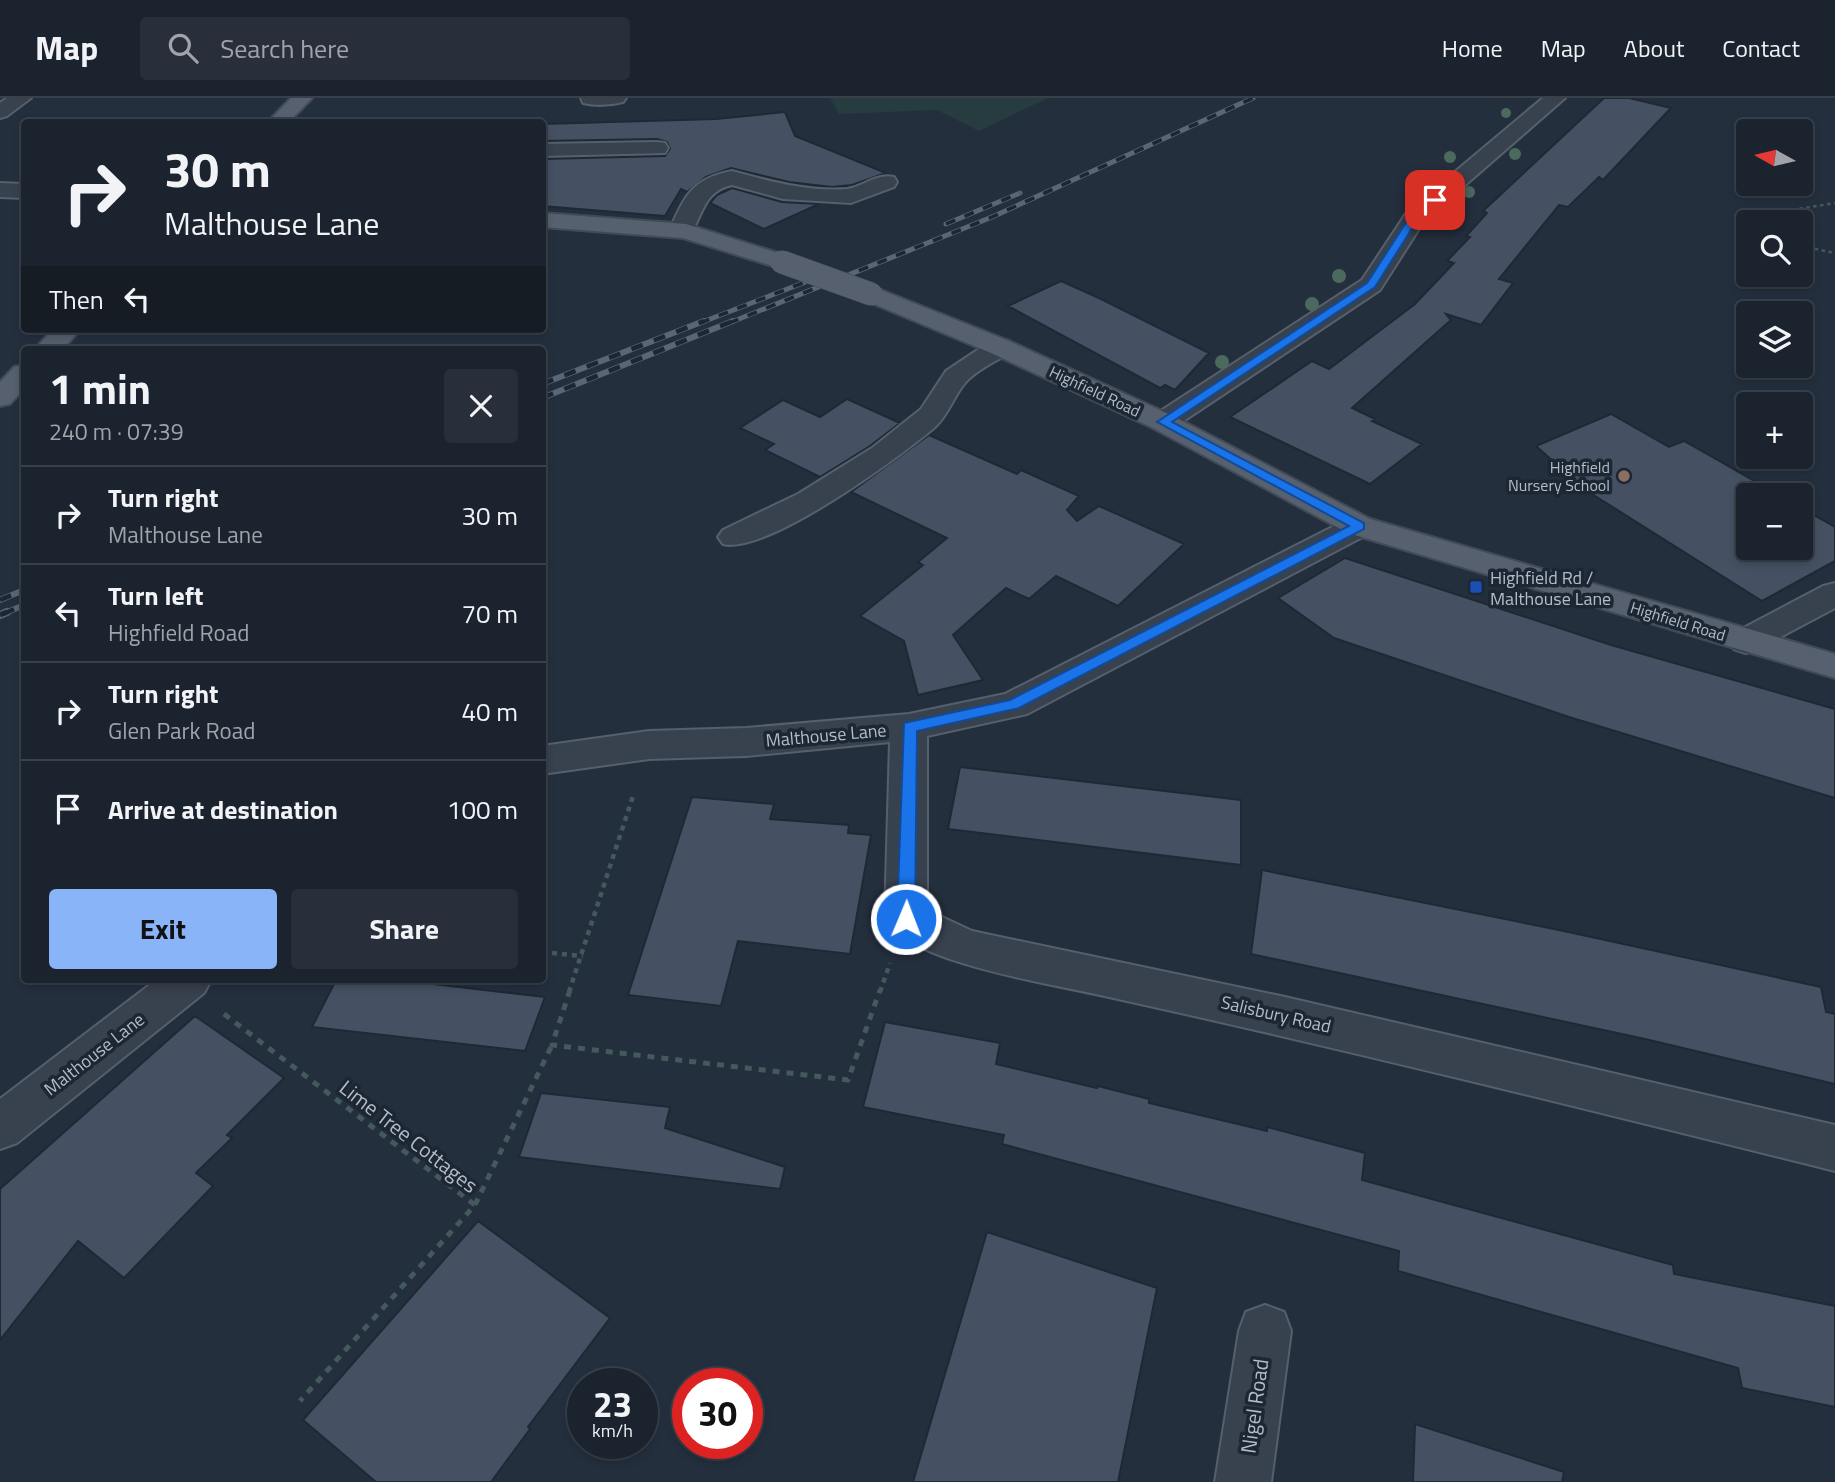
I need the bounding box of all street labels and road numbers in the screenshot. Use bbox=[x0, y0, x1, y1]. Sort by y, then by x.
street label: Highfield Road bbox=[1045, 359, 1145, 423]
street label: Highfield Road bbox=[1627, 595, 1729, 647]
street label: Malthouse Lane bbox=[764, 716, 888, 754]
street label: Salisbury Road bbox=[1218, 988, 1334, 1040]
street label: Malthouse Lane bbox=[38, 1006, 150, 1102]
street label: Lime Tree Cottages bbox=[333, 1072, 485, 1200]
street label: Nigel Road bbox=[1232, 1357, 1276, 1455]

